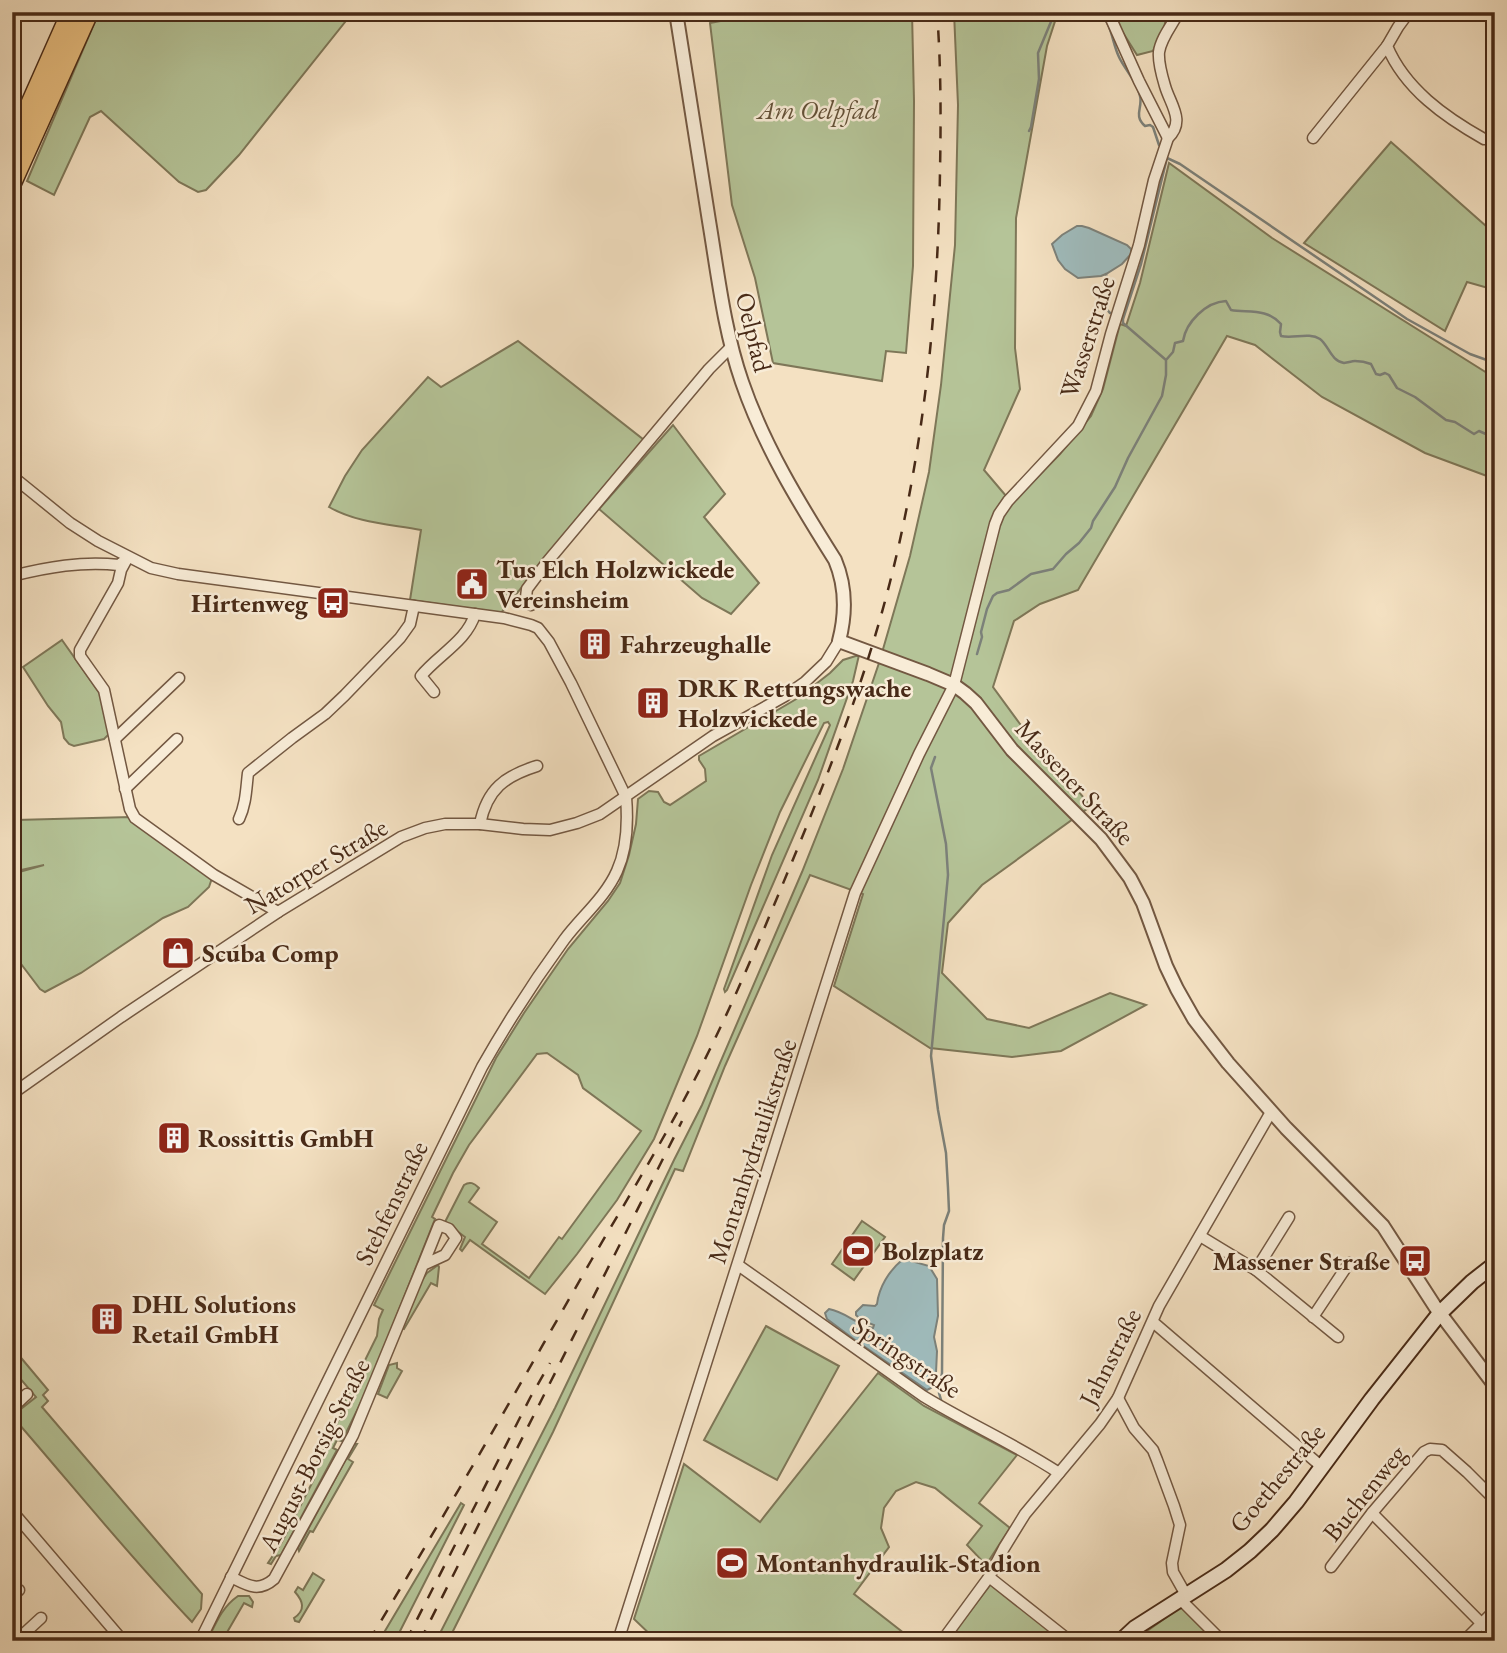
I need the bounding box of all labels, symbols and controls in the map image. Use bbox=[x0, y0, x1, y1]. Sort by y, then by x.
park label: Am Oelpfad bbox=[756, 93, 879, 127]
street label: Wasserstraße bbox=[1051, 272, 1123, 402]
street label: Oelpfad bbox=[728, 289, 780, 376]
place label: Tus Elch Holzwickede Vereinsheim bbox=[496, 552, 735, 616]
public building icon: Tus Elch Holzwickede Vereinsheim bbox=[453, 565, 491, 603]
bus stop icon: Hirtenweg bbox=[314, 584, 352, 622]
place label: Hirtenweg bbox=[191, 586, 309, 620]
building icon: Fahrzeughalle bbox=[576, 625, 614, 663]
place label: Fahrzeughalle bbox=[620, 627, 771, 661]
place label: DRK Rettungswache Holzwickede bbox=[678, 671, 912, 735]
building icon: DRK Rettungswache Holzwickede bbox=[634, 684, 672, 722]
street label: Massener Straße bbox=[1008, 712, 1142, 852]
street label: Natorper Straße bbox=[238, 810, 394, 922]
shop icon: Scuba Comp bbox=[159, 934, 197, 972]
place label: Scuba Comp bbox=[202, 936, 339, 970]
street label: Montanhydraulikstraße bbox=[700, 1034, 804, 1268]
building icon: Rossittis GmbH bbox=[155, 1119, 193, 1157]
place label: Rossittis GmbH bbox=[198, 1121, 374, 1155]
street label: Stehfenstraße bbox=[346, 1135, 436, 1271]
sports icon: Bolzplatz bbox=[839, 1232, 877, 1270]
place label: Bolzplatz bbox=[882, 1234, 984, 1268]
bus stop icon: Massener Straße bbox=[1396, 1242, 1434, 1280]
place label: Massener Straße bbox=[1213, 1244, 1390, 1278]
place label: DHL Solutions Retail GmbH bbox=[132, 1287, 296, 1351]
building icon: DHL Solutions Retail GmbH bbox=[88, 1300, 126, 1338]
street label: Jahnstraße bbox=[1070, 1302, 1149, 1413]
street label: Springstraße bbox=[846, 1308, 968, 1406]
street label: August-Borsig-Straße bbox=[250, 1352, 377, 1558]
street label: Goethestraße bbox=[1221, 1416, 1333, 1540]
street label: Buchenweg bbox=[1315, 1437, 1414, 1548]
sports icon: Montanhydraulik-Stadion bbox=[713, 1544, 751, 1582]
place label: Montanhydraulik-Stadion bbox=[756, 1546, 1041, 1580]

